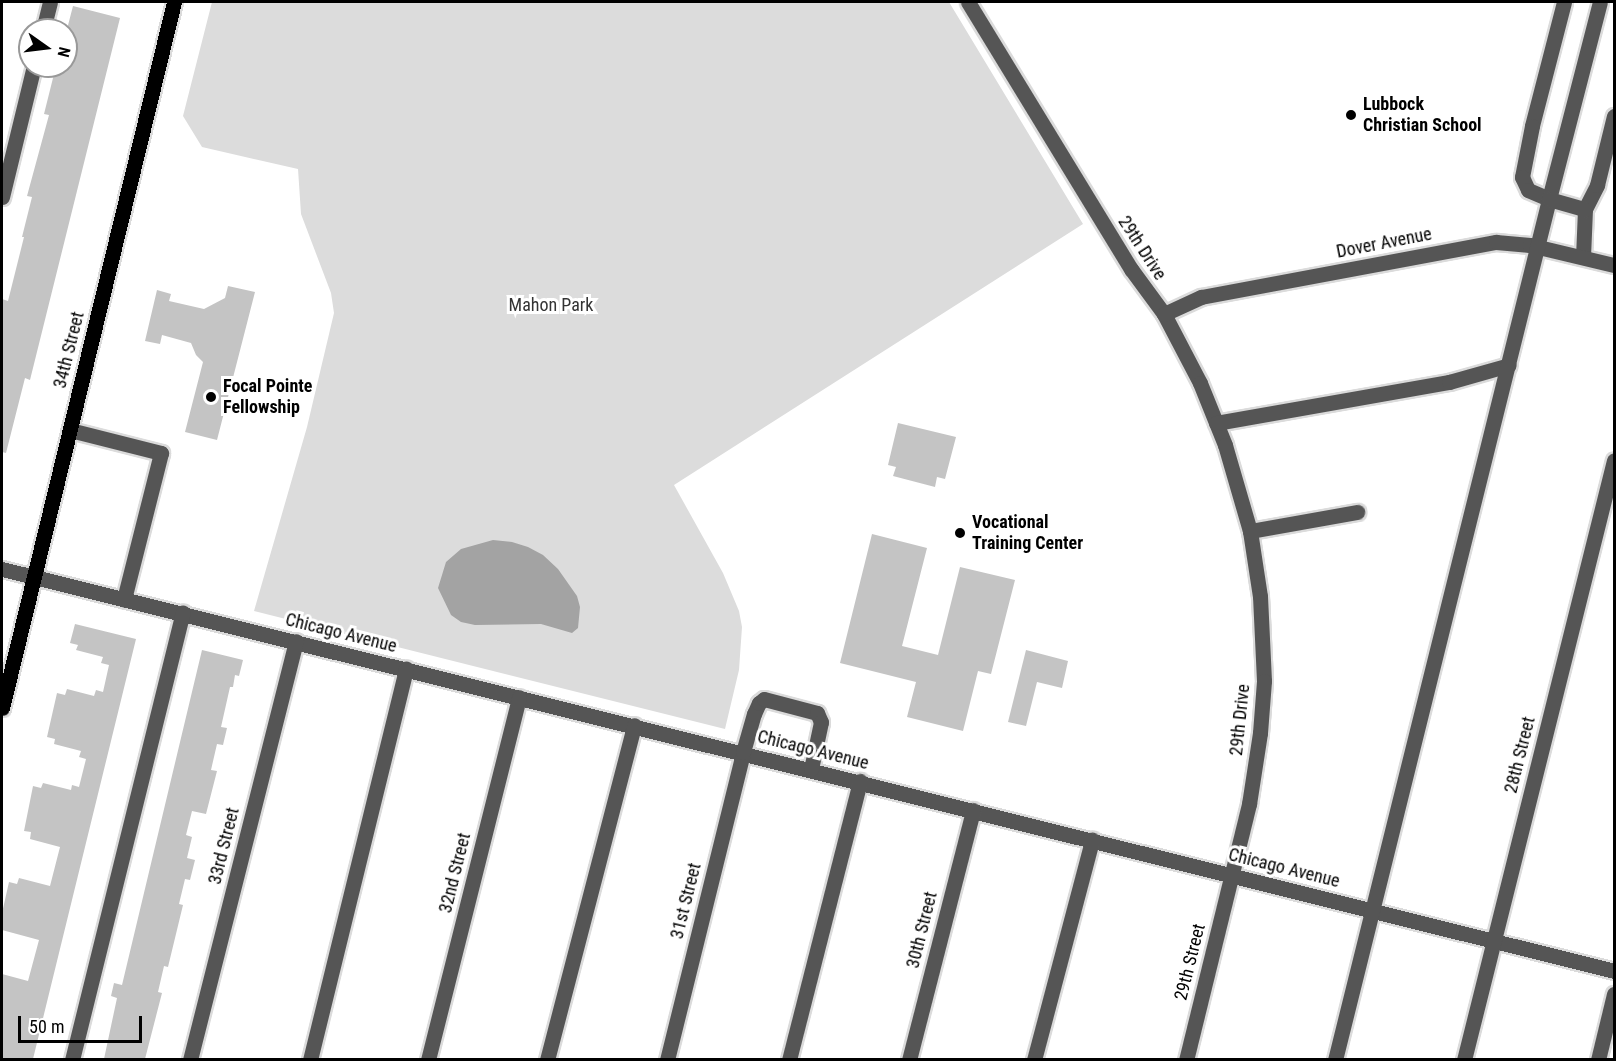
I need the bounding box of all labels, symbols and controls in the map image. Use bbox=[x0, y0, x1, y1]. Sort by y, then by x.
north arrow bbox=[18, 18, 78, 78]
text: N bbox=[54, 45, 74, 59]
place label: Lubbock Christian School bbox=[1363, 94, 1482, 136]
marker: Lubbock Christian School bbox=[1344, 108, 1358, 122]
street label: 29th Drive bbox=[1113, 212, 1171, 284]
street label: Dover Avenue bbox=[1335, 223, 1433, 263]
park label: Mahon Park bbox=[509, 294, 593, 316]
street label: 34th Street bbox=[49, 309, 89, 391]
place label: Focal Pointe Fellowship bbox=[223, 376, 312, 418]
marker: Focal Pointe Fellowship bbox=[204, 390, 218, 404]
place label: Vocational Training Center bbox=[972, 512, 1083, 554]
marker: Vocational Training Center bbox=[953, 526, 967, 540]
street label: Chicago Avenue bbox=[283, 609, 399, 657]
street label: 29th Drive bbox=[1226, 683, 1254, 757]
street label: 28th Street bbox=[1500, 714, 1540, 796]
street label: Chicago Avenue bbox=[755, 726, 871, 774]
street label: 33rd Street bbox=[204, 805, 244, 887]
street label: 32nd Street bbox=[435, 831, 475, 915]
street label: Chicago Avenue bbox=[1226, 844, 1342, 892]
street label: 31st Street bbox=[666, 861, 706, 941]
street label: 30th Street bbox=[902, 889, 942, 971]
street label: 29th Street bbox=[1170, 921, 1210, 1003]
scale bar bbox=[21, 1004, 146, 1042]
text: 50 m bbox=[29, 1016, 64, 1037]

